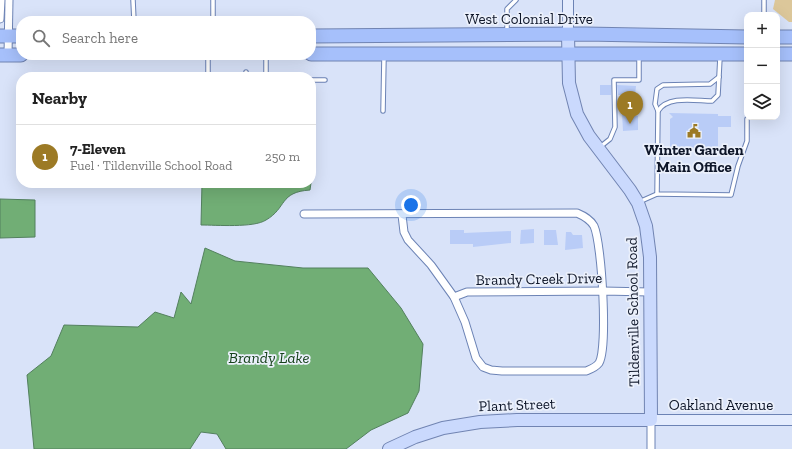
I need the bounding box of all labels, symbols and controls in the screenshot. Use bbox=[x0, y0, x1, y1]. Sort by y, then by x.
street label: West Colonial Drive bbox=[465, 10, 593, 28]
map controls bbox=[744, 12, 780, 120]
button: + bbox=[744, 12, 780, 48]
search box bbox=[16, 16, 316, 60]
icon: search bbox=[30, 27, 52, 49]
text: Search here bbox=[62, 29, 138, 47]
button: − bbox=[744, 48, 780, 84]
button: layers bbox=[744, 84, 780, 120]
text: Nearby bbox=[32, 88, 87, 108]
pin: 1 bbox=[617, 91, 643, 124]
public building icon: Winter Garden Main Office bbox=[686, 123, 702, 139]
text: 7-Eleven bbox=[70, 140, 126, 158]
place label: Winter Garden Main Office bbox=[644, 141, 744, 176]
text: 1 bbox=[42, 149, 48, 164]
text: 250 m bbox=[265, 149, 300, 164]
text: Fuel · Tildenville School Road bbox=[70, 158, 232, 173]
your location bbox=[401, 195, 421, 215]
street label: Tildenville School Road bbox=[623, 236, 643, 387]
street label: Brandy Creek Drive bbox=[476, 269, 602, 289]
water label: Brandy Lake bbox=[229, 348, 309, 367]
street label: Plant Street bbox=[478, 395, 556, 415]
street label: Oakland Avenue bbox=[669, 396, 773, 414]

